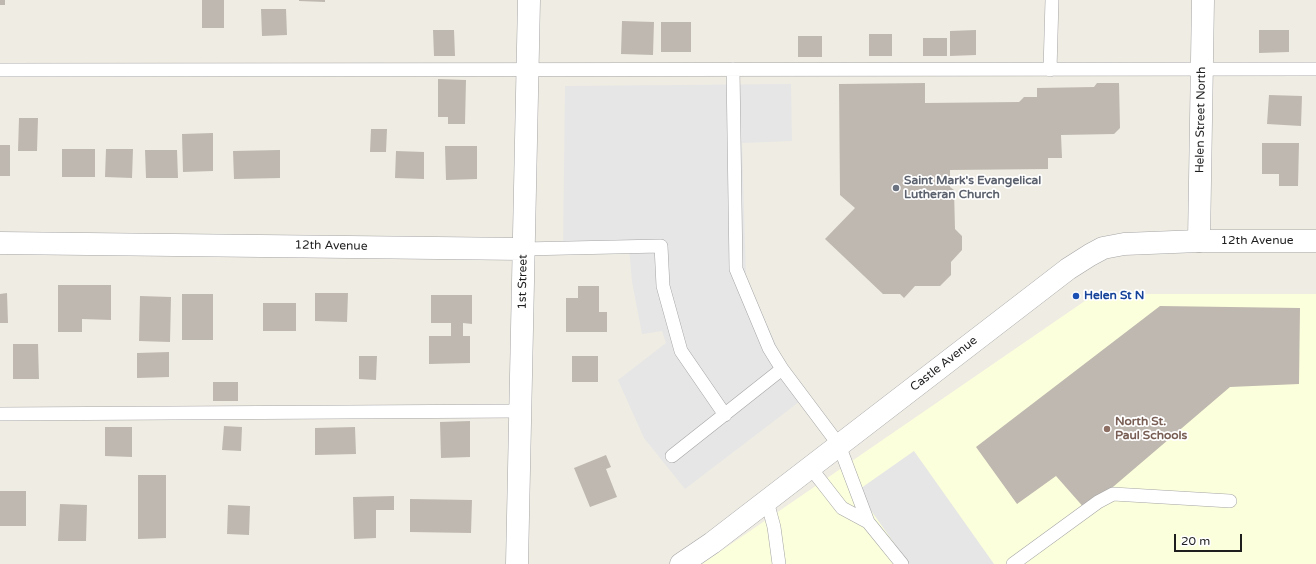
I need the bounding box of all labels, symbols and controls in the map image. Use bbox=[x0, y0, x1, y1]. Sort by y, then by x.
street label: Helen Street North bbox=[1193, 67, 1209, 173]
place label: Saint Mark's Evangelical Lutheran Church bbox=[904, 174, 1041, 202]
marker: Saint Mark's Evangelical Lutheran Church bbox=[891, 183, 901, 193]
street label: 12th Avenue bbox=[1220, 234, 1294, 248]
street label: 12th Avenue bbox=[294, 238, 368, 254]
street label: 1st Street bbox=[515, 254, 531, 310]
place label: Helen St N bbox=[1084, 289, 1144, 303]
marker: Helen St N bbox=[1071, 291, 1081, 301]
street label: Castle Avenue bbox=[908, 333, 980, 395]
place label: North St. Paul Schools bbox=[1115, 415, 1187, 443]
marker: North St. Paul Schools bbox=[1102, 424, 1112, 434]
scale bar bbox=[1176, 526, 1244, 552]
text: 20 m bbox=[1181, 534, 1210, 548]

